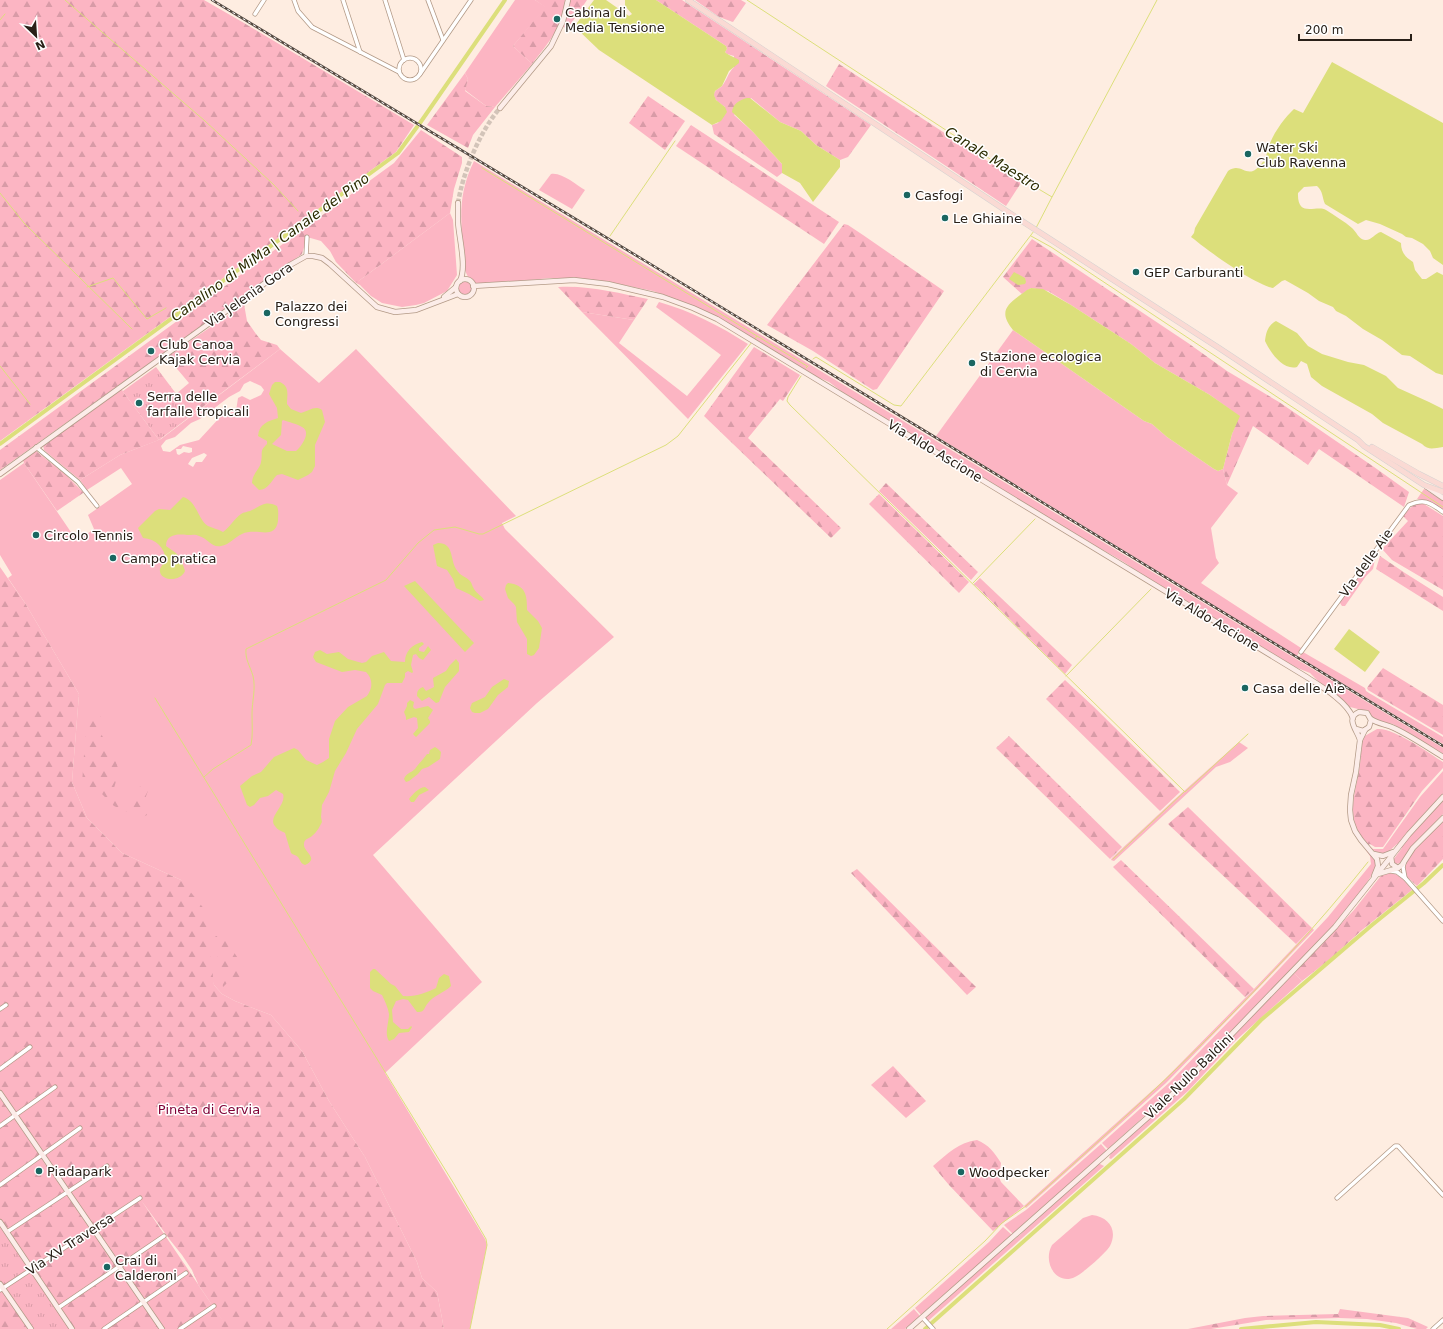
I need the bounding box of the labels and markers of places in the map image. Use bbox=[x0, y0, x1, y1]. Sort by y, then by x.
place label: Cabina di Media Tensione bbox=[565, 5, 665, 35]
marker: Cabina di Media Tensione bbox=[552, 14, 562, 24]
place label: Water Ski Club Ravenna bbox=[1256, 140, 1346, 170]
marker: Water Ski Club Ravenna bbox=[1243, 149, 1253, 159]
place label: Casfogi bbox=[915, 188, 963, 203]
marker: Casfogi bbox=[902, 190, 912, 200]
place label: Le Ghiaine bbox=[953, 211, 1022, 226]
marker: Le Ghiaine bbox=[940, 213, 950, 223]
place label: GEP Carburanti bbox=[1144, 265, 1243, 280]
marker: GEP Carburanti bbox=[1131, 267, 1141, 277]
place label: Palazzo dei Congressi bbox=[275, 299, 347, 329]
marker: Palazzo dei Congressi bbox=[262, 308, 272, 318]
place label: Club Canoa Kajak Cervia bbox=[159, 337, 240, 367]
marker: Club Canoa Kajak Cervia bbox=[146, 346, 156, 356]
place label: Stazione ecologica di Cervia bbox=[980, 349, 1102, 379]
marker: Stazione ecologica di Cervia bbox=[967, 358, 977, 368]
place label: Serra delle farfalle tropicali bbox=[147, 389, 249, 419]
marker: Serra delle farfalle tropicali bbox=[134, 398, 144, 408]
place label: Circolo Tennis bbox=[44, 528, 133, 543]
marker: Circolo Tennis bbox=[31, 530, 41, 540]
place label: Campo pratica bbox=[121, 551, 216, 566]
marker: Campo pratica bbox=[108, 553, 118, 563]
place label: Casa delle Aie bbox=[1253, 681, 1345, 696]
marker: Casa delle Aie bbox=[1240, 683, 1250, 693]
place label: Piadapark bbox=[47, 1164, 112, 1179]
place label: Woodpecker bbox=[969, 1165, 1050, 1180]
marker: Piadapark bbox=[34, 1166, 44, 1176]
marker: Woodpecker bbox=[956, 1167, 966, 1177]
place label: Crai di Calderoni bbox=[115, 1253, 177, 1283]
marker: Crai di Calderoni bbox=[102, 1262, 112, 1272]

